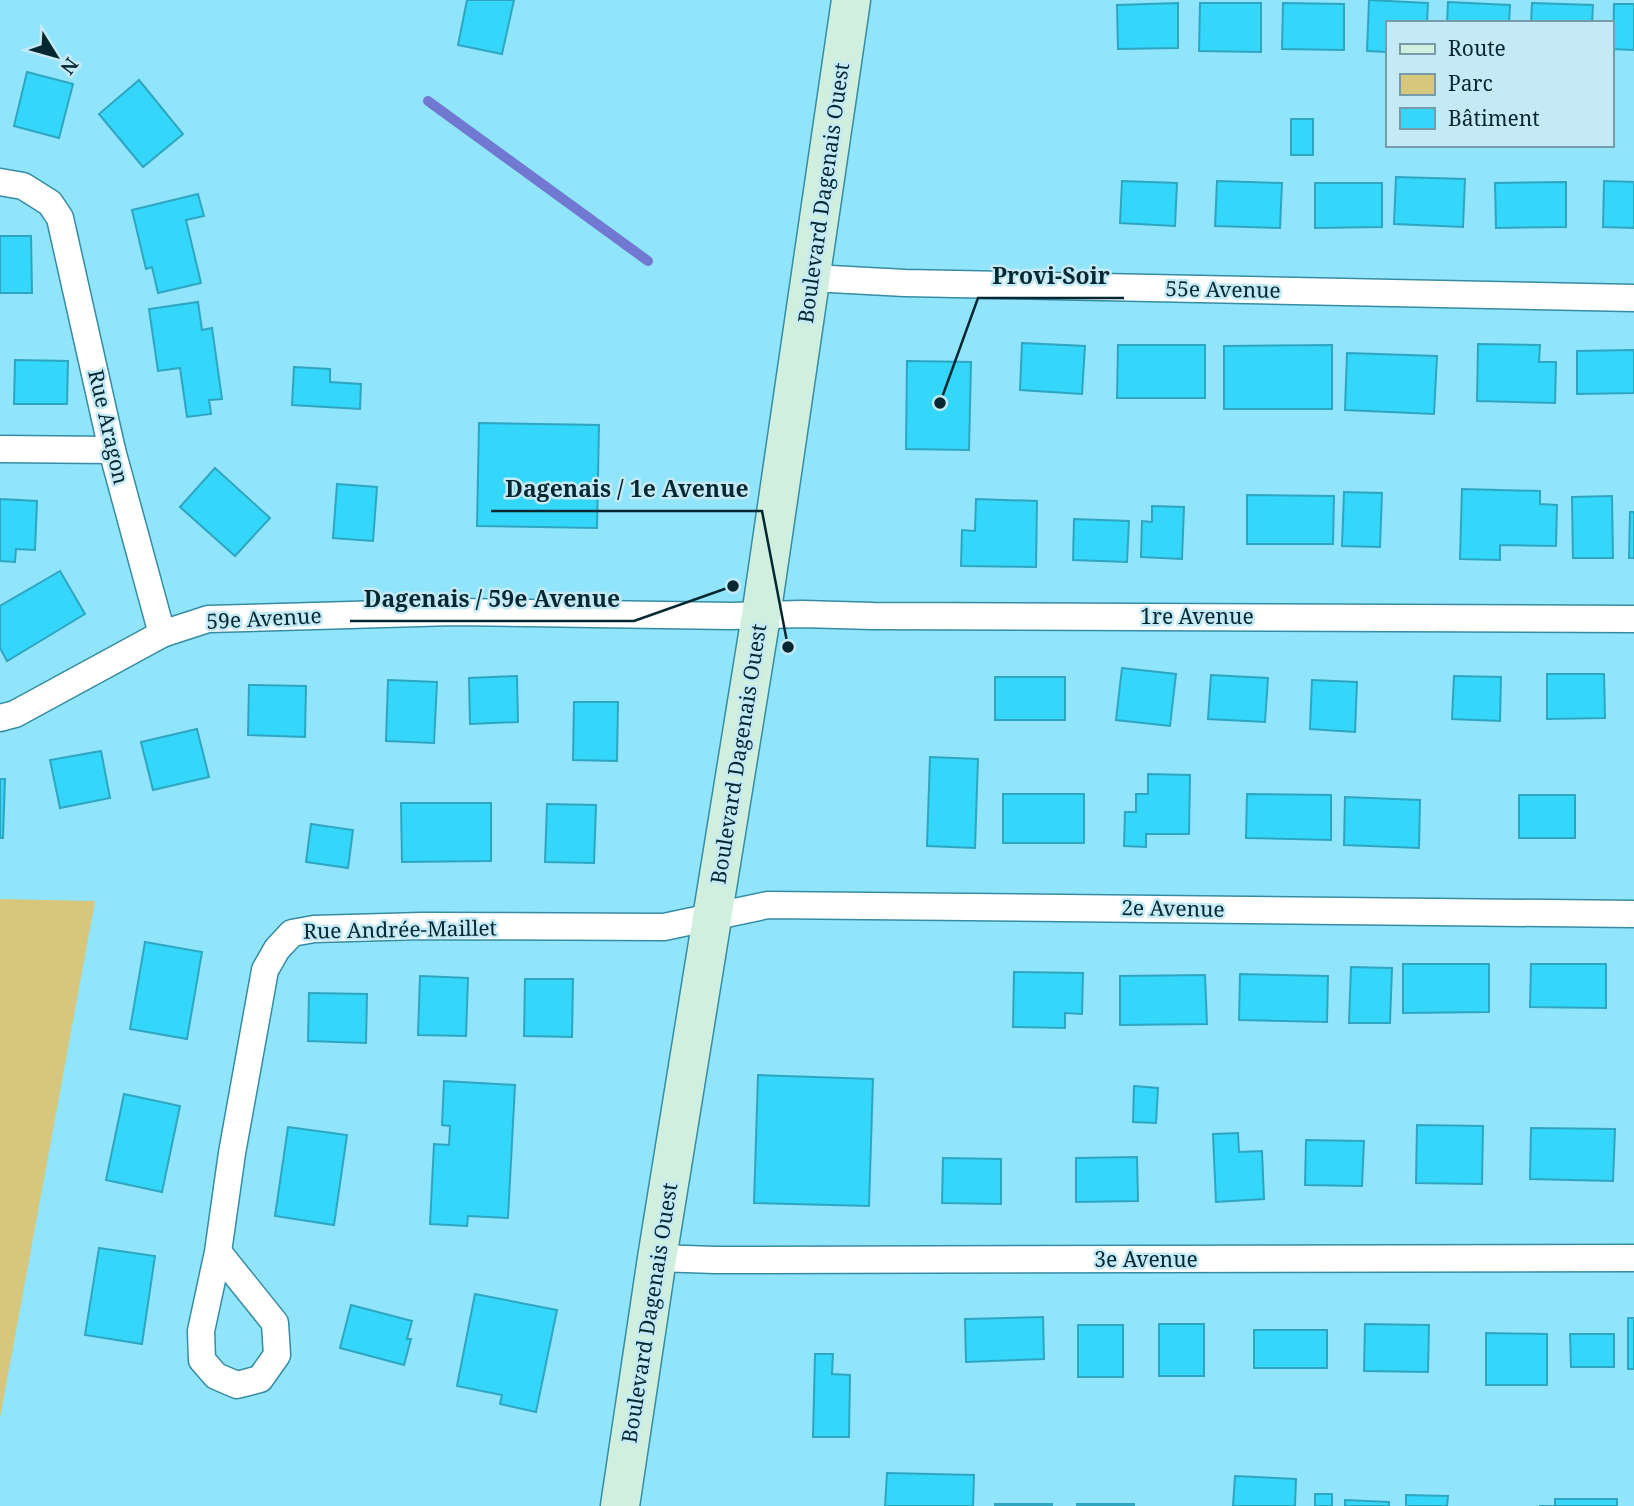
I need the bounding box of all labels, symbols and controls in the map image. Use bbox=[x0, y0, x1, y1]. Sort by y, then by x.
north arrow bbox=[21, 21, 91, 91]
legend bbox=[1386, 21, 1613, 147]
text: Route bbox=[1448, 34, 1506, 62]
text: N bbox=[55, 52, 84, 80]
street label: Boulevard Dagenais Ouest bbox=[791, 61, 855, 325]
text: Parc bbox=[1448, 69, 1493, 97]
text: Bâtiment bbox=[1448, 104, 1540, 132]
callout: Provi-Soir bbox=[978, 254, 1124, 298]
text: Provi-Soir bbox=[992, 259, 1110, 291]
street label: 55e Avenue bbox=[1165, 274, 1281, 304]
street label: Rue Aragon bbox=[82, 367, 136, 487]
callout: Dagenais / 1e Avenue bbox=[491, 467, 762, 511]
text: Dagenais / 1e Avenue bbox=[505, 472, 749, 504]
callout: Dagenais / 59e Avenue bbox=[350, 577, 634, 621]
text: Dagenais / 59e Avenue bbox=[364, 582, 620, 614]
street label: 59e Avenue bbox=[206, 601, 322, 635]
street label: 1re Avenue bbox=[1140, 602, 1254, 630]
street label: Boulevard Dagenais Ouest bbox=[704, 622, 772, 886]
street label: 2e Avenue bbox=[1121, 893, 1225, 923]
street label: Rue Andrée-Maillet bbox=[303, 913, 497, 945]
street label: Boulevard Dagenais Ouest bbox=[615, 1181, 683, 1445]
street label: 3e Avenue bbox=[1094, 1245, 1198, 1273]

